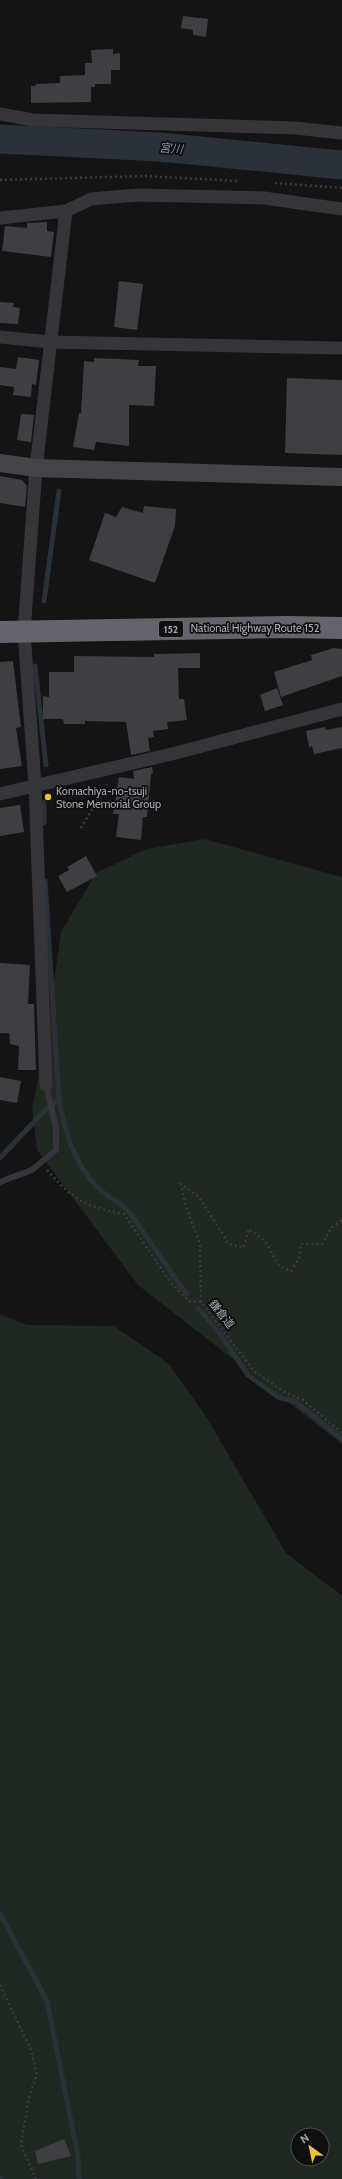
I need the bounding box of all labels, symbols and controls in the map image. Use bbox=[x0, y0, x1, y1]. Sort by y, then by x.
water label: 宮川 bbox=[158, 139, 186, 157]
road number: 152 bbox=[159, 621, 183, 637]
street label: National Highway Route 152 bbox=[190, 621, 320, 635]
place label: Komachiya-no-tsuji Stone Memorial Group bbox=[56, 784, 161, 811]
marker: Komachiya-no-tsuji Stone Memorial Group bbox=[43, 792, 53, 802]
street label: 鎌倉道 bbox=[206, 1297, 238, 1331]
north arrow bbox=[290, 2127, 330, 2167]
text: N bbox=[297, 2131, 312, 2147]

